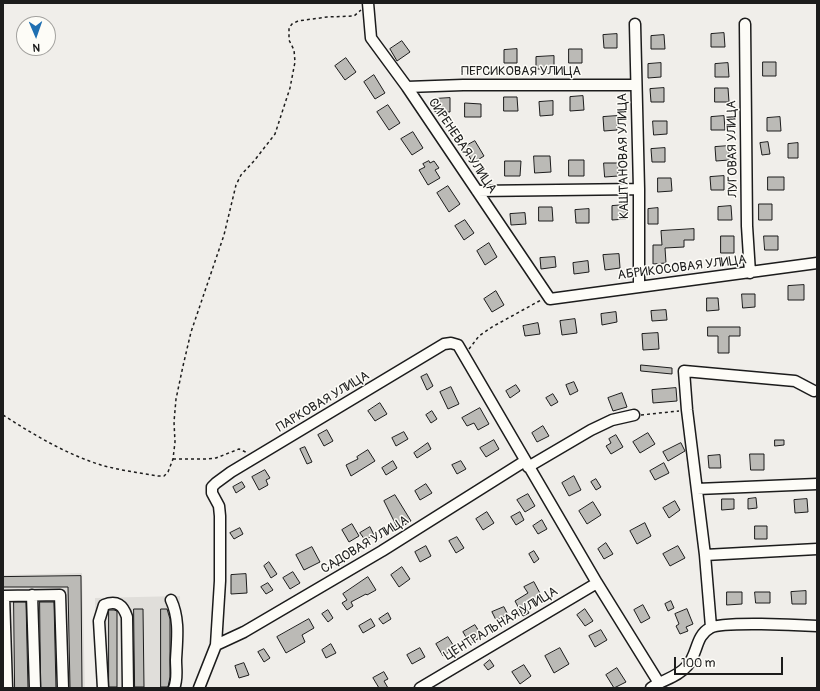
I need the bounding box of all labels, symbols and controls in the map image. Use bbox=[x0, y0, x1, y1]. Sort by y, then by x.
north arrow bbox=[16, 16, 56, 56]
text: N bbox=[32, 41, 40, 54]
street label: ПЕРСИКОВАЯ УЛИЦА bbox=[461, 64, 581, 80]
street label: КАШТАНОВАЯ УЛИЦА bbox=[615, 93, 633, 219]
street label: СИРЕНЕВАЯ УЛИЦА bbox=[424, 96, 500, 196]
street label: ЛУГОВАЯ УЛИЦА bbox=[724, 100, 742, 198]
street label: АБРИКОСОВАЯ УЛИЦА bbox=[617, 252, 747, 284]
street label: ПАРКОВАЯ УЛИЦА bbox=[274, 368, 372, 436]
street label: САДОВАЯ УЛИЦА bbox=[318, 513, 412, 577]
street label: ЦЕНТРАЛЬНАЯ УЛИЦА bbox=[441, 584, 561, 664]
scale bar bbox=[676, 649, 785, 675]
text: 100 m bbox=[681, 656, 715, 671]

